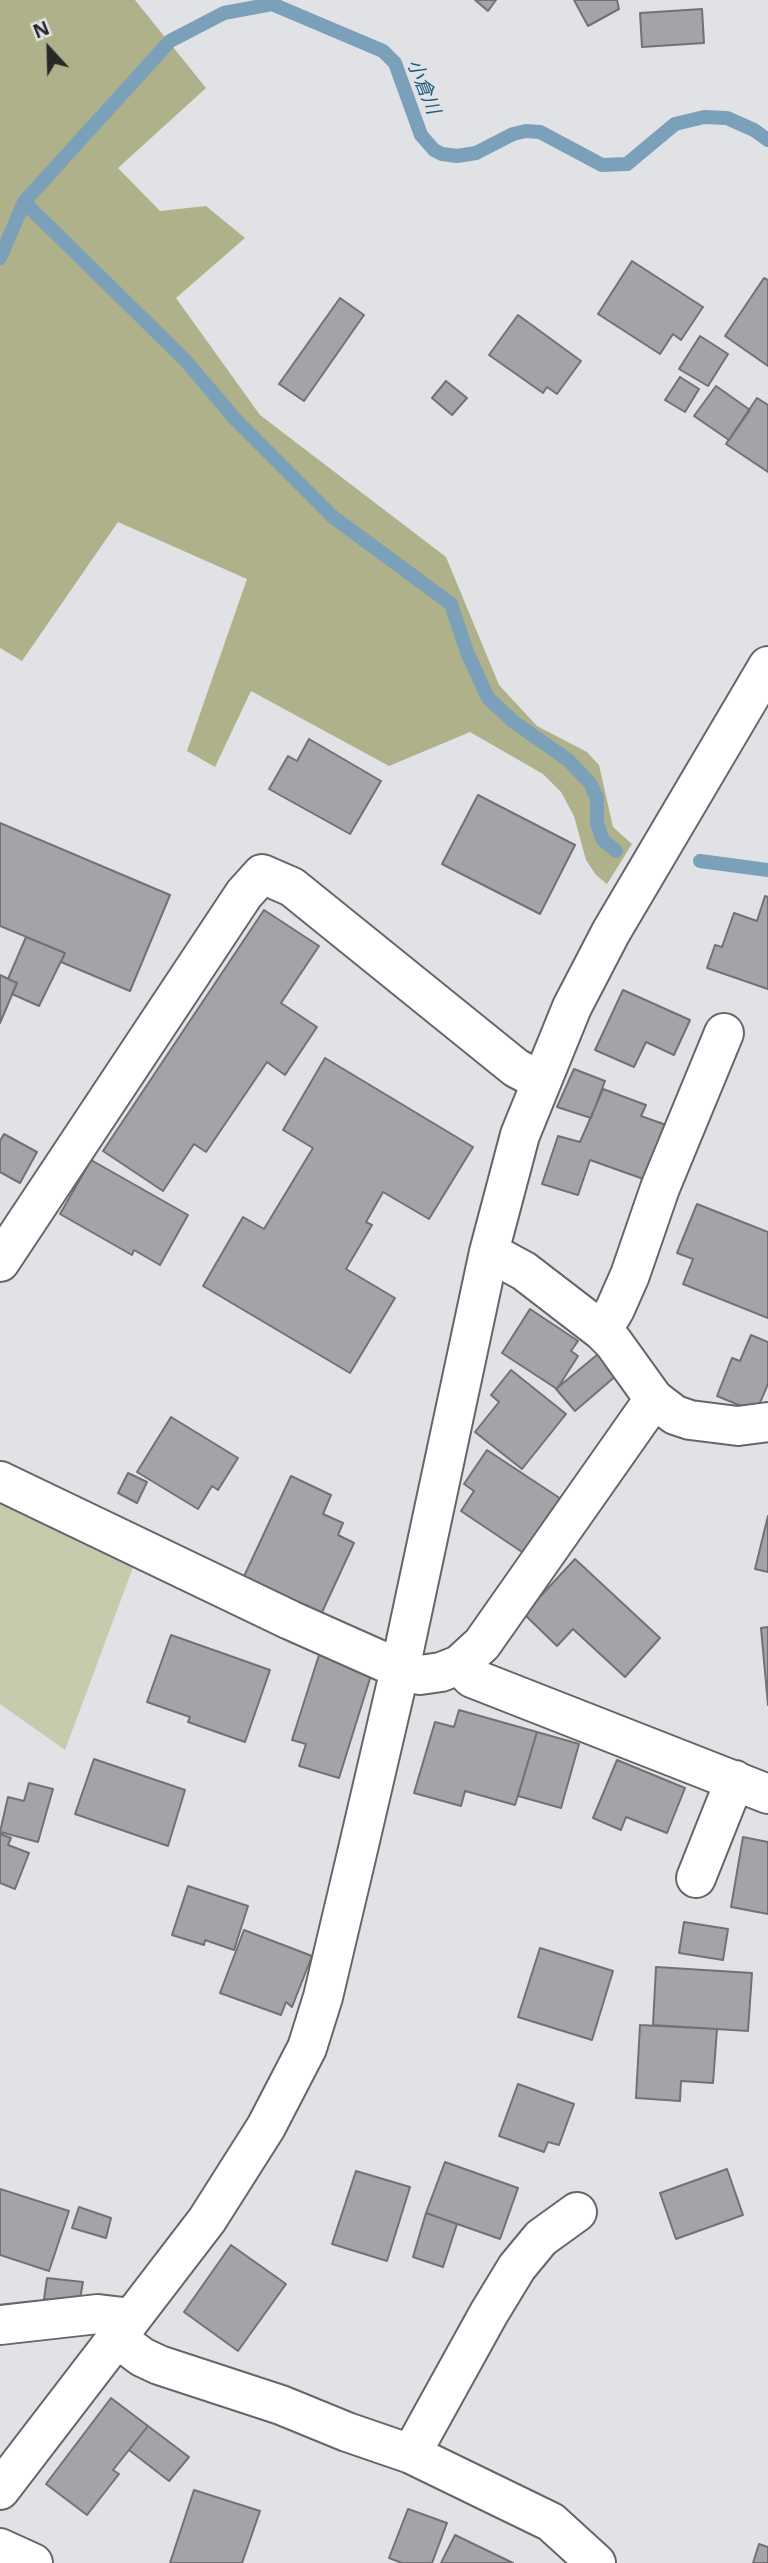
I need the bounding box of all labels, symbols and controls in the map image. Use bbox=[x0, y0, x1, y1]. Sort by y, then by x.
north arrow bbox=[14, 14, 84, 84]
text: N bbox=[29, 15, 53, 44]
water label: 小倉川 bbox=[402, 56, 444, 118]

